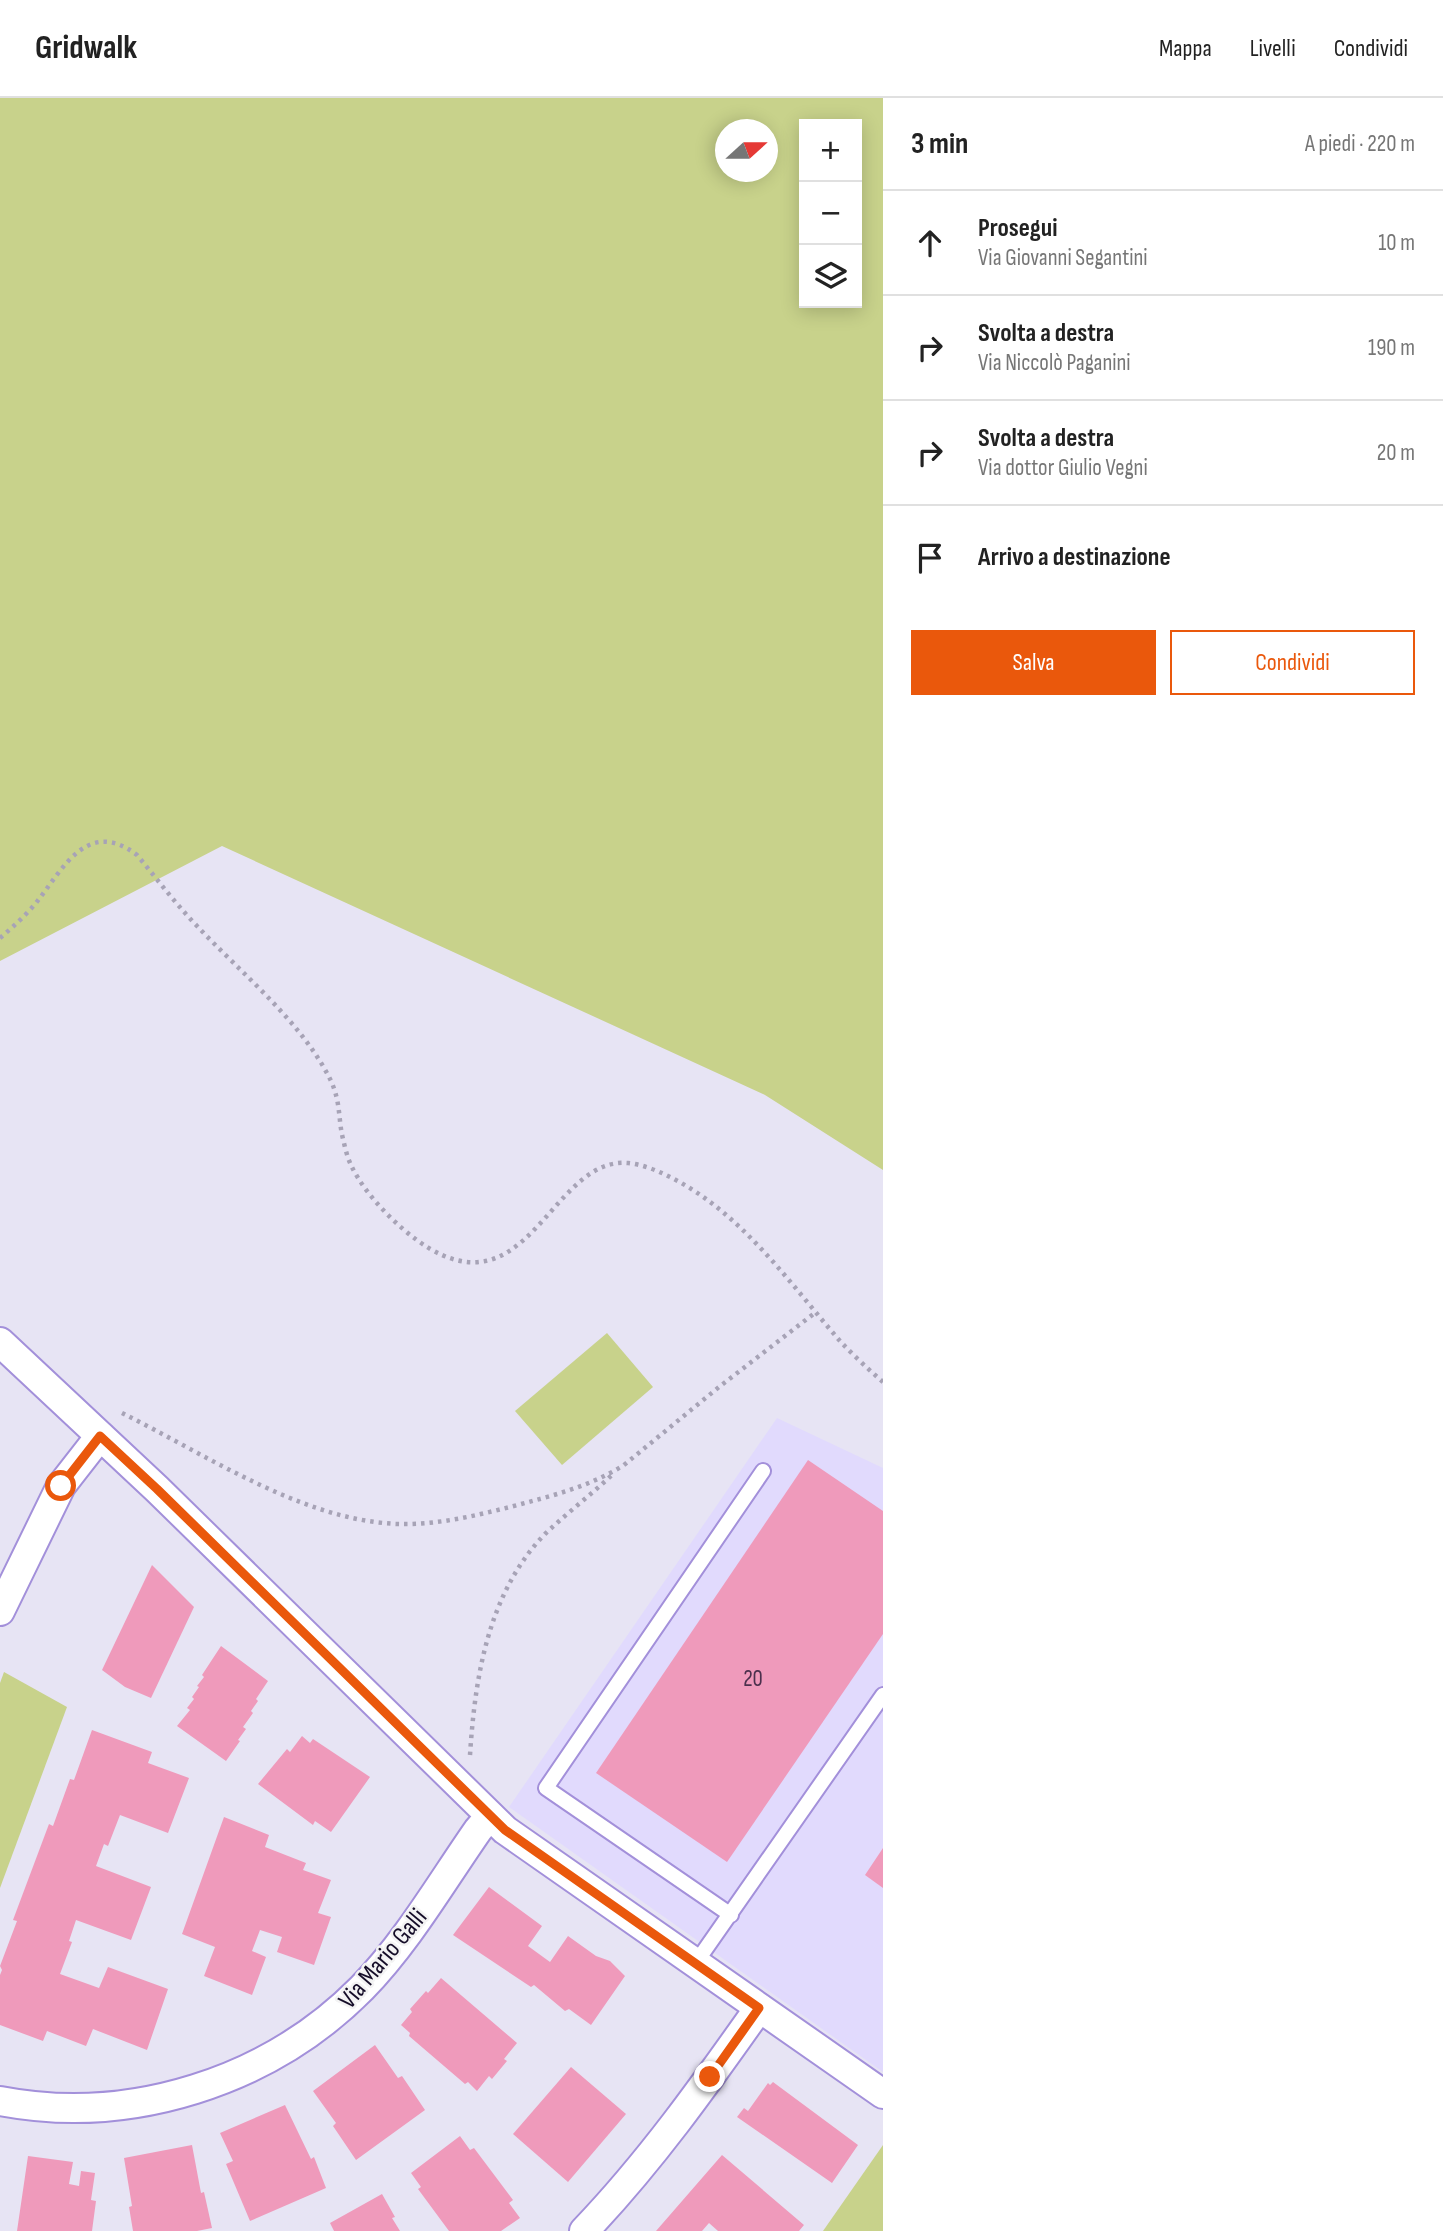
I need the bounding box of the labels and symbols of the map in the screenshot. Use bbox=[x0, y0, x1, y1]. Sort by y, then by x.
north arrow bbox=[715, 119, 778, 182]
route start bbox=[45, 1470, 76, 1501]
house number: 20 bbox=[743, 1665, 763, 1693]
street label: Via Mario Galli bbox=[332, 1903, 434, 2015]
route end bbox=[694, 2061, 725, 2092]

